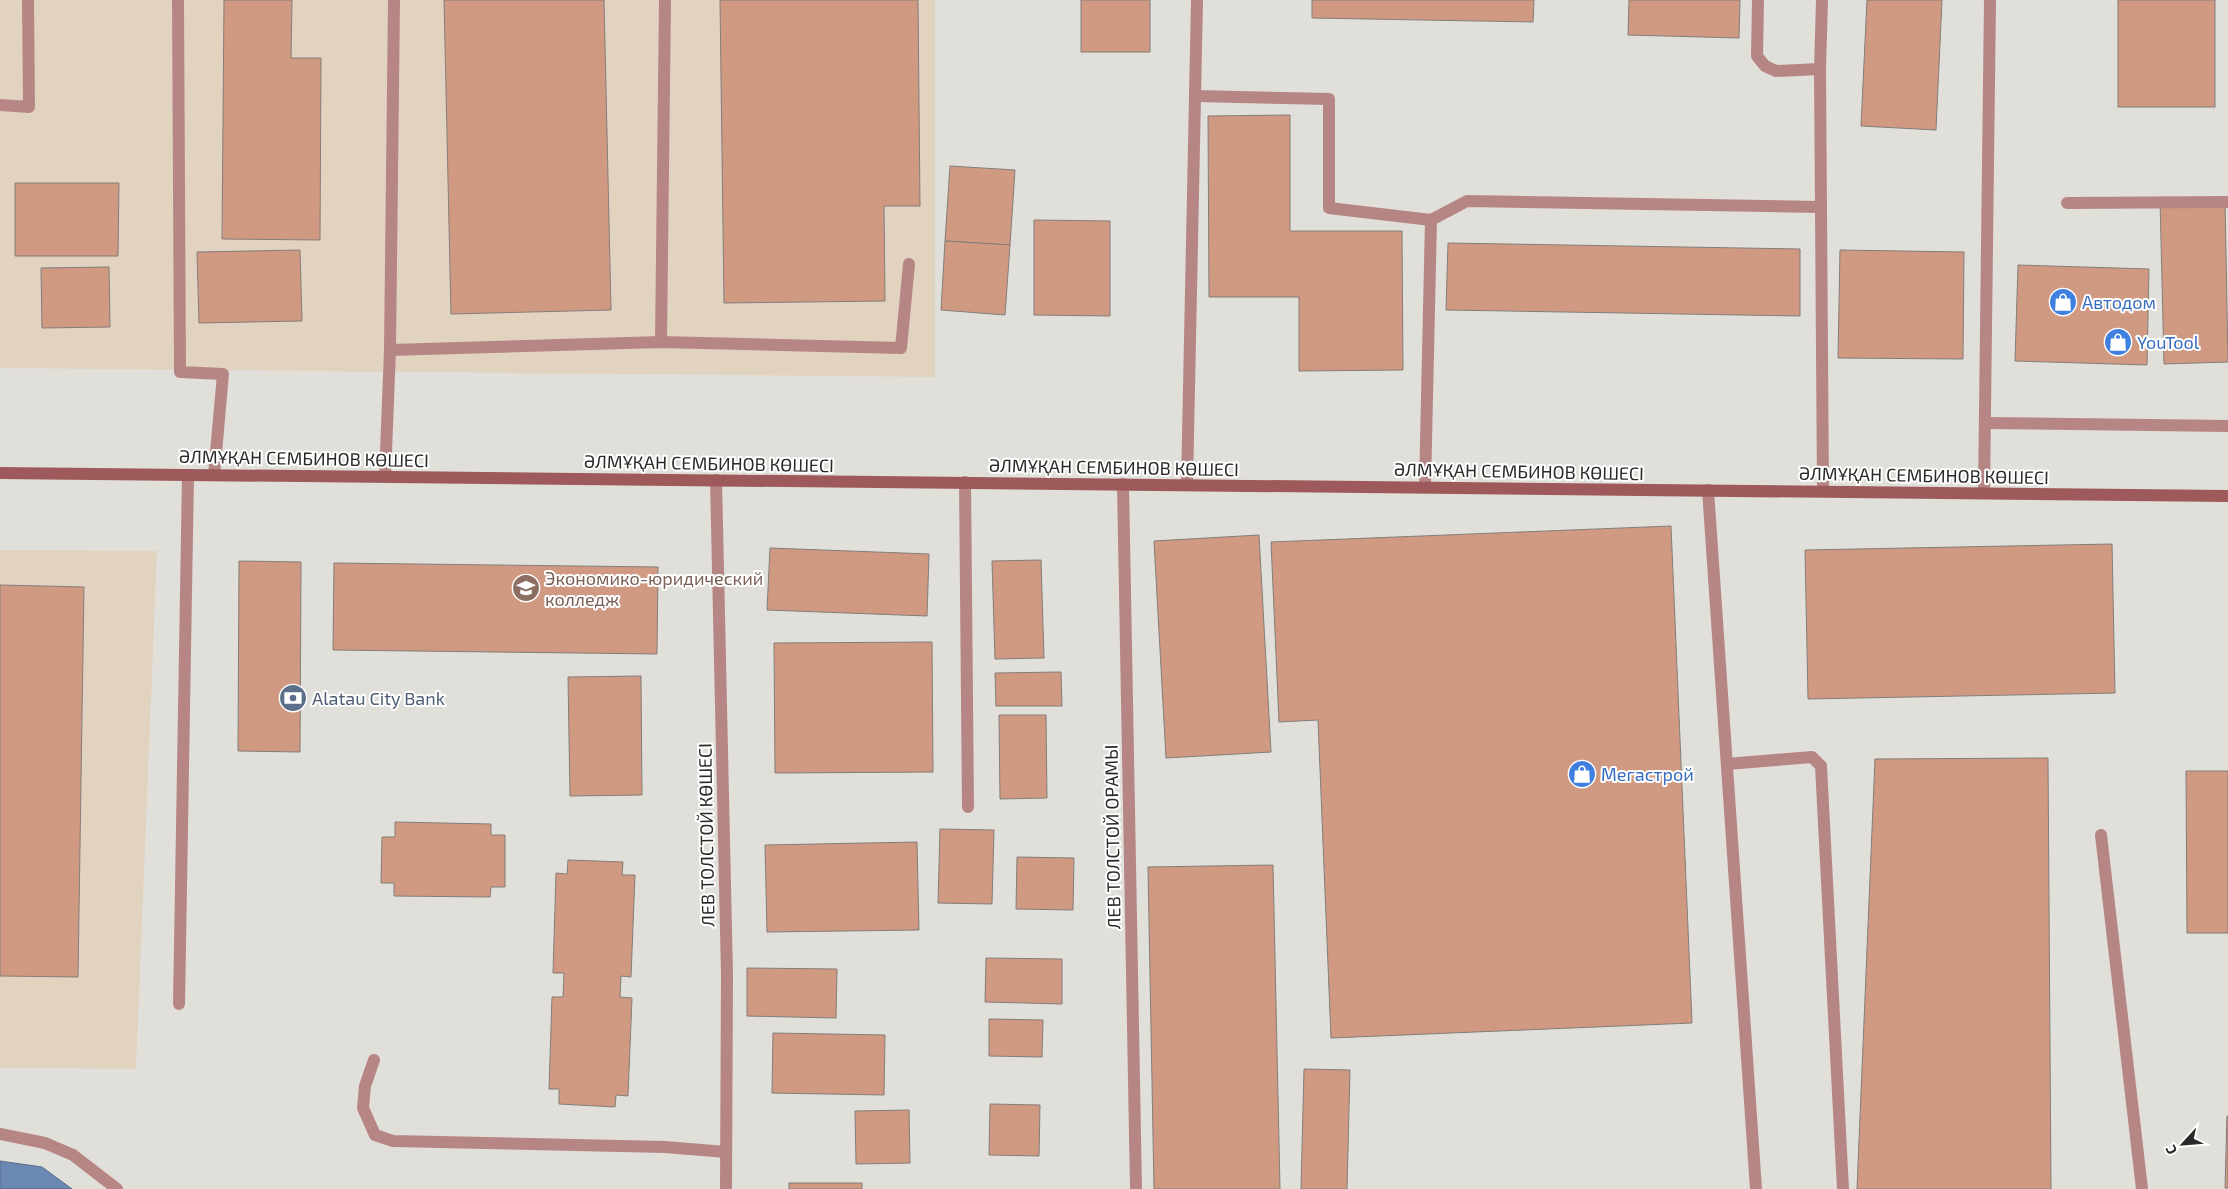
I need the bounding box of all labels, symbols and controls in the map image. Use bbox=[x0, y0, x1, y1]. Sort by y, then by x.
shop icon: Автодом bbox=[2048, 287, 2078, 317]
place label: Автодом bbox=[2082, 291, 2156, 313]
shop icon: YouTool bbox=[2103, 327, 2133, 357]
place label: YouTool bbox=[2137, 331, 2200, 353]
street label: ӘЛМҰҚАН СЕМБИНОВ КӨШЕСІ bbox=[179, 445, 429, 471]
street label: ӘЛМҰҚАН СЕМБИНОВ КӨШЕСІ bbox=[584, 450, 834, 476]
street label: ӘЛМҰҚАН СЕМБИНОВ КӨШЕСІ bbox=[989, 454, 1239, 480]
street label: ӘЛМҰҚАН СЕМБИНОВ КӨШЕСІ bbox=[1394, 458, 1644, 484]
street label: ӘЛМҰҚАН СЕМБИНОВ КӨШЕСІ bbox=[1799, 462, 2049, 488]
place label: Экономико-юридический колледж bbox=[545, 567, 763, 610]
school or university icon: Экономико-юридический колледж bbox=[511, 573, 541, 603]
bank icon: Alatau City Bank bbox=[278, 683, 308, 713]
place label: Alatau City Bank bbox=[312, 687, 445, 709]
street label: ЛЕВ ТОЛСТОЙ КӨШЕСІ bbox=[693, 743, 719, 927]
street label: ЛЕВ ТОЛСТОЙ ОРАМЫ bbox=[1099, 745, 1125, 929]
shop icon: Мегастрой bbox=[1567, 759, 1597, 789]
place label: Мегастрой bbox=[1601, 763, 1694, 785]
north arrow bbox=[2158, 1119, 2208, 1169]
text: С bbox=[2161, 1142, 2180, 1157]

